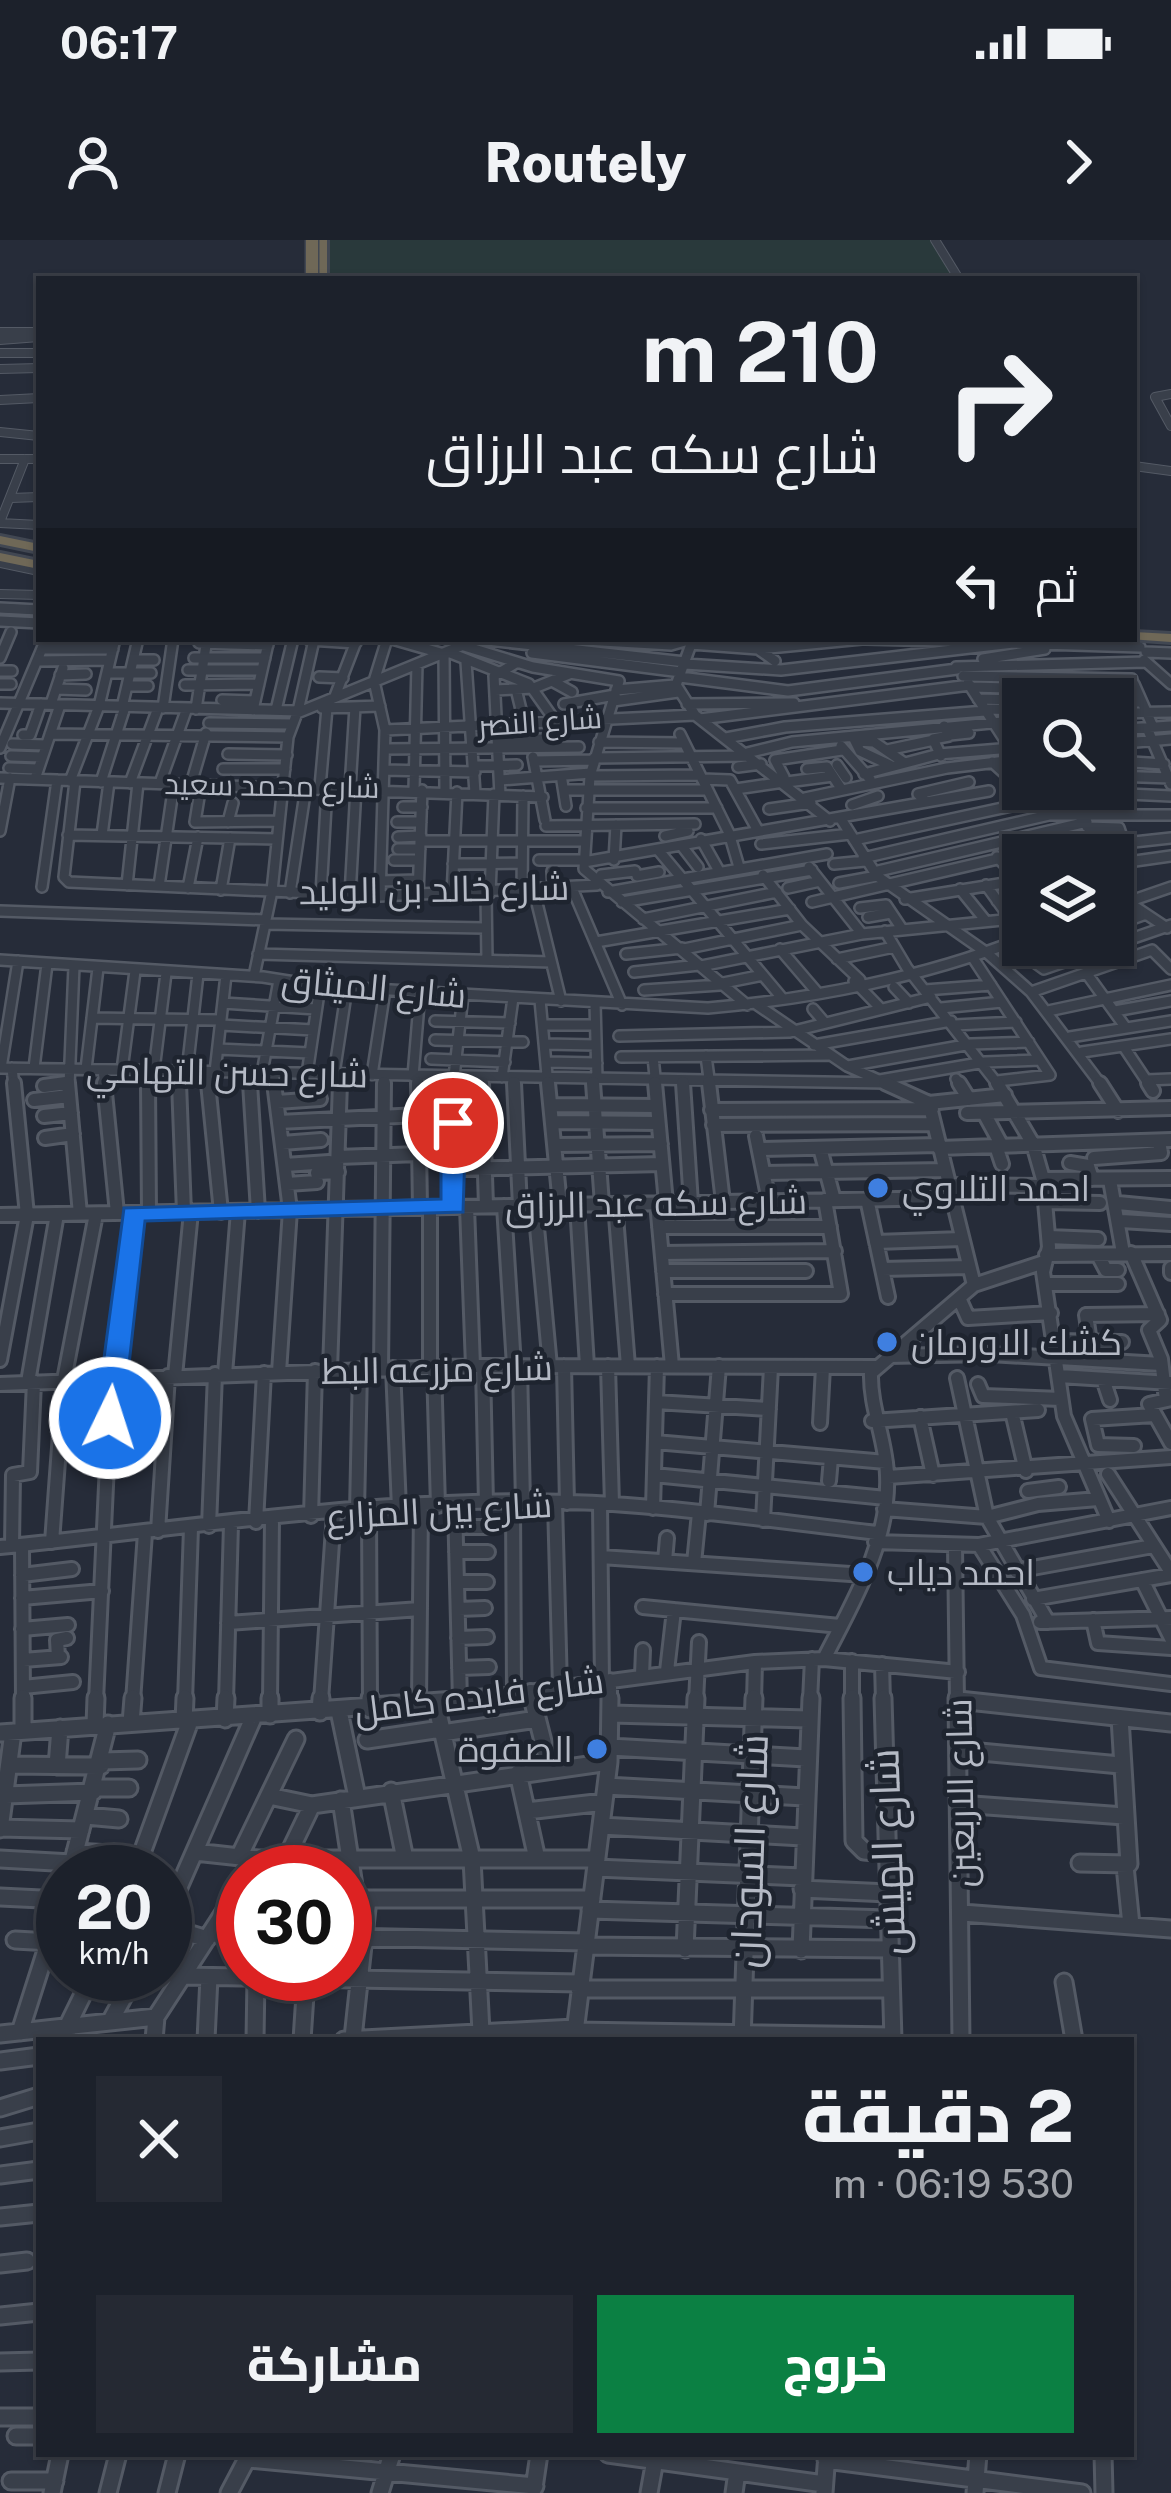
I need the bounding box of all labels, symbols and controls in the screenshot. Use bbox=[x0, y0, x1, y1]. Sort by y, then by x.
text: 06:17 bbox=[60, 16, 178, 69]
icon: person bbox=[60, 129, 126, 195]
icon: forward bbox=[1045, 129, 1111, 195]
text: Routely bbox=[484, 131, 687, 194]
text: 210 m bbox=[641, 302, 879, 401]
icon: right bbox=[921, 324, 1077, 480]
text: شارع سكه عبد الرزاق bbox=[426, 422, 879, 485]
icon: left bbox=[945, 552, 1011, 618]
text: ثم bbox=[1035, 559, 1077, 612]
map controls bbox=[1002, 678, 1134, 966]
button: search bbox=[1002, 678, 1134, 810]
street label: شارع النصر bbox=[475, 699, 603, 746]
street label: شارع محمد سعيد bbox=[164, 765, 380, 808]
button: layers bbox=[1002, 834, 1134, 966]
street label: شارع خالد بن الوليد bbox=[298, 866, 570, 916]
street label: شارع الميثاق bbox=[280, 958, 468, 1020]
street label: شارع حسن التهامي bbox=[85, 1049, 368, 1103]
pin bbox=[402, 1072, 504, 1174]
icon: arrive bbox=[420, 1090, 486, 1156]
place label: احمد التلاوي bbox=[902, 1167, 1090, 1216]
marker: احمد التلاوي bbox=[865, 1175, 891, 1201]
street label: شارع سكه عبد الرزاق bbox=[505, 1179, 807, 1231]
place label: كشك الاورمان bbox=[911, 1321, 1122, 1364]
marker: كشك الاورمان bbox=[874, 1329, 900, 1355]
street label: شارع مزرعه البط bbox=[321, 1346, 553, 1396]
position arrow bbox=[47, 1355, 173, 1481]
street label: شارع بين المزارع bbox=[325, 1483, 553, 1541]
place label: احمد دياب bbox=[887, 1551, 1035, 1593]
marker: احمد دياب bbox=[850, 1559, 876, 1585]
street label: شارع فايده كامل bbox=[352, 1659, 607, 1735]
street label: شارع الاربعين bbox=[937, 1698, 987, 1888]
place label: الصفوة bbox=[458, 1728, 573, 1770]
street label: شارع السودان bbox=[720, 1733, 781, 1969]
marker: الصفوة bbox=[584, 1736, 610, 1762]
street label: شارع الهيش bbox=[858, 1748, 919, 1956]
speed limit sign: 30 bbox=[216, 1845, 372, 2001]
text: 20 bbox=[76, 1872, 152, 1943]
text: km/h bbox=[79, 1935, 149, 1971]
text: 2 دقيقة bbox=[802, 2074, 1074, 2158]
button: close bbox=[96, 2076, 222, 2202]
text: 530 m · 06:19 bbox=[833, 2161, 1074, 2207]
button: مشاركة bbox=[96, 2295, 573, 2433]
button: خروج bbox=[597, 2295, 1074, 2433]

